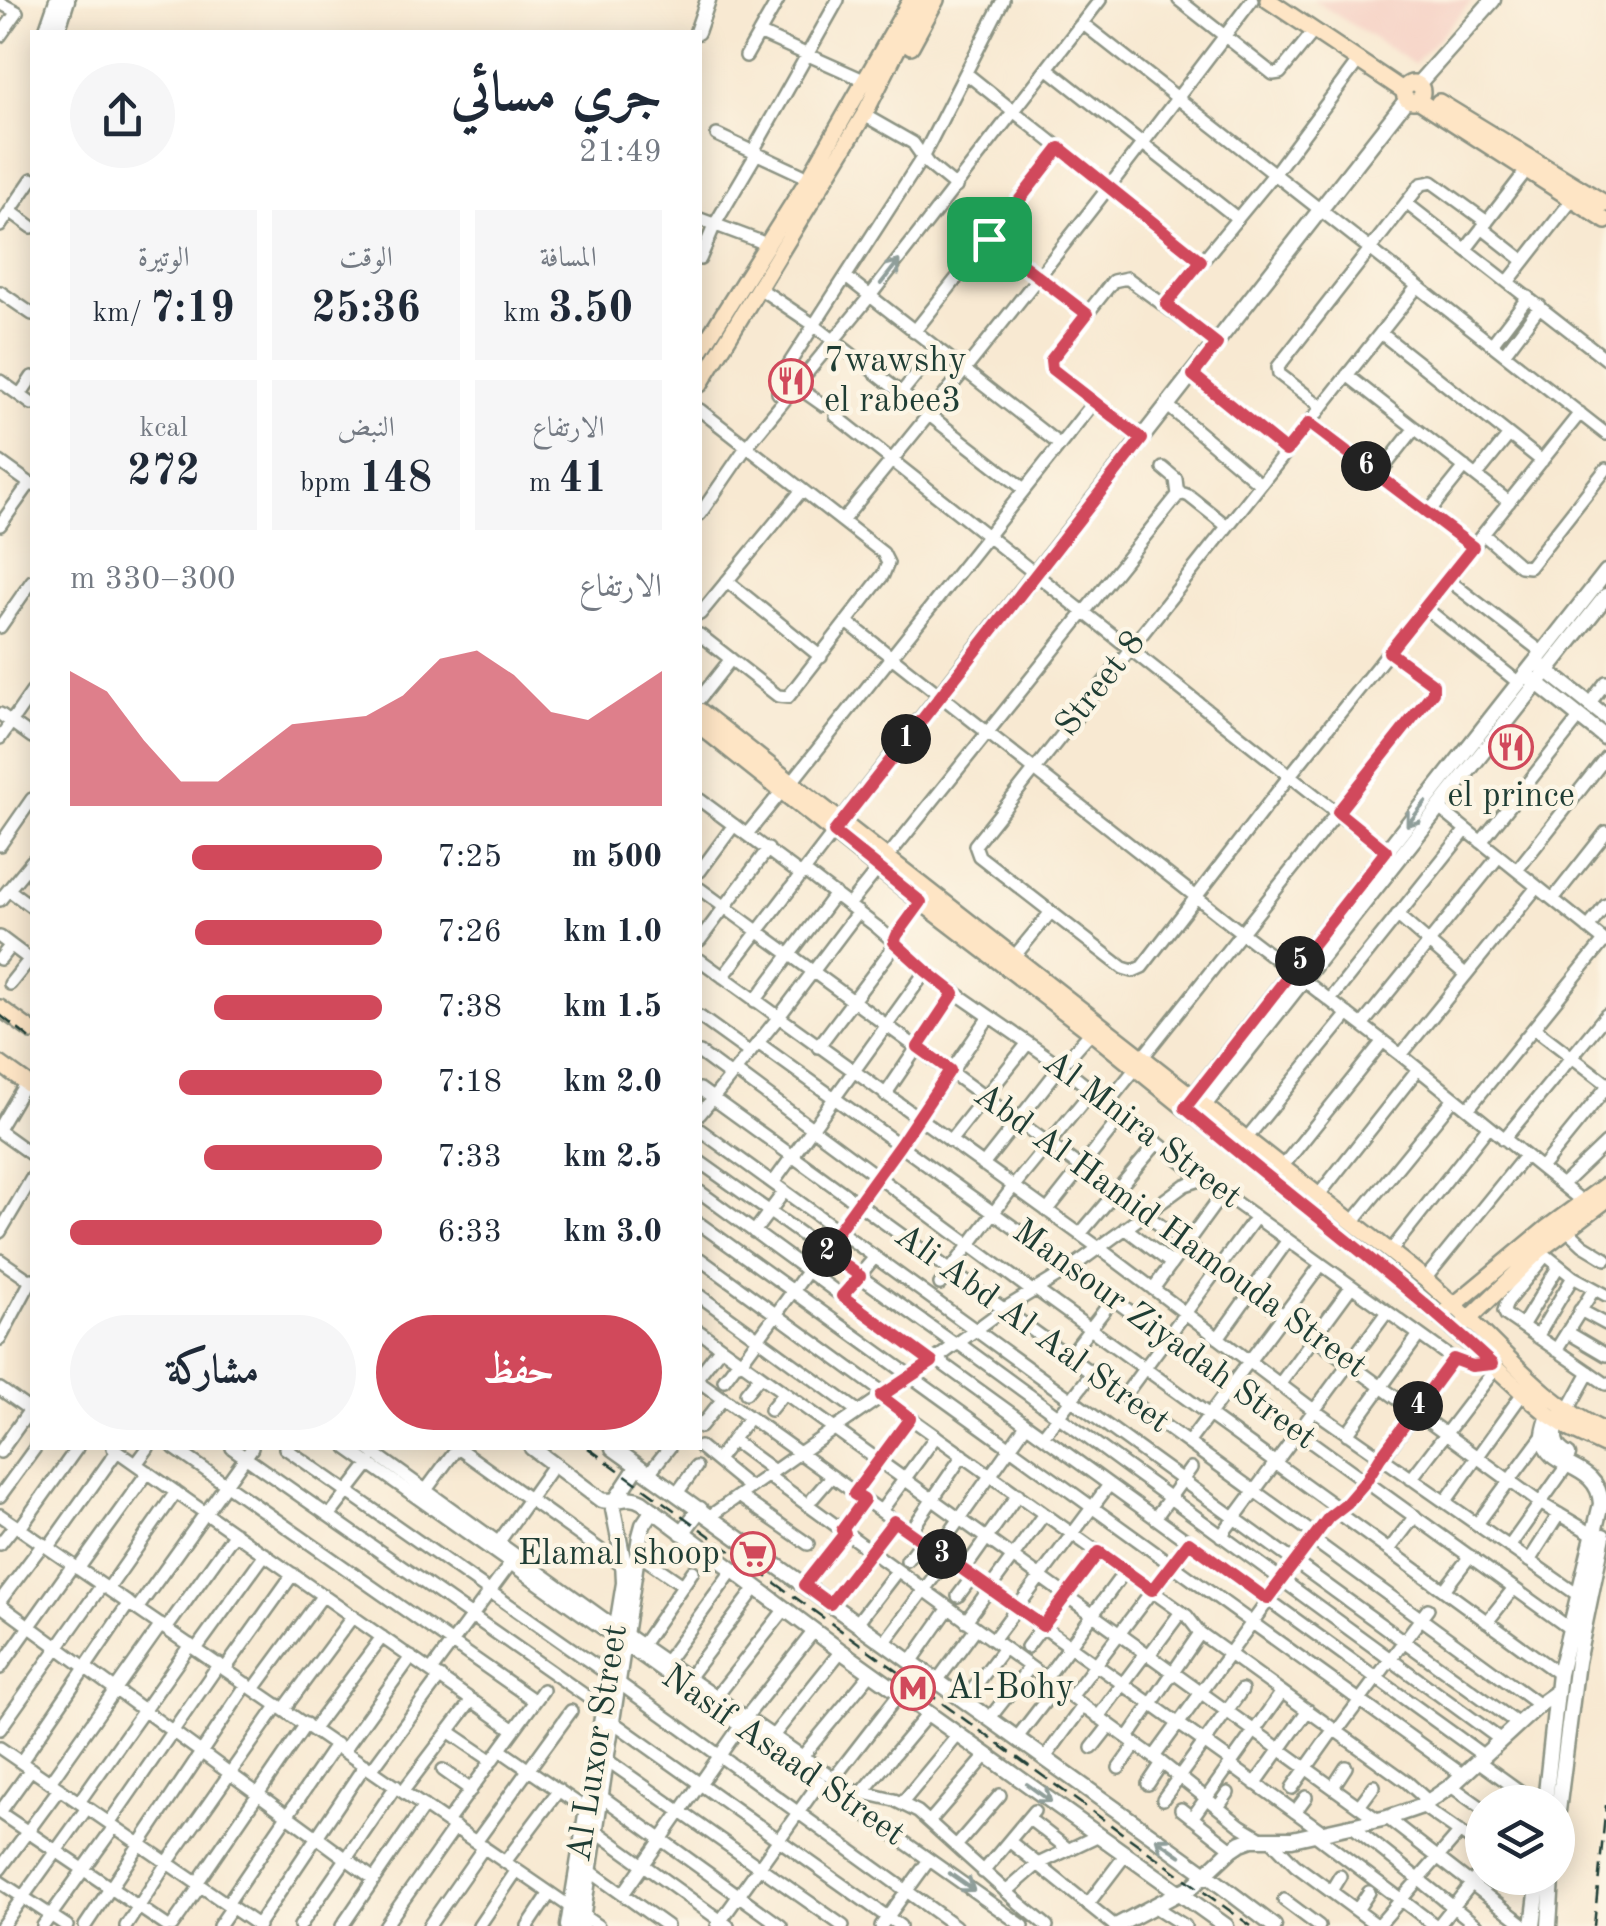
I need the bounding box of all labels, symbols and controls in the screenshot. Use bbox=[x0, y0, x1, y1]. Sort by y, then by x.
button: share bbox=[70, 63, 175, 168]
text: جري مسائي bbox=[451, 68, 662, 123]
text: 21:49 bbox=[579, 137, 662, 169]
pin bbox=[947, 197, 1032, 282]
icon: arrive bbox=[962, 212, 1017, 267]
text: الوتيرة bbox=[138, 245, 190, 273]
text: الوقت bbox=[339, 245, 393, 273]
text: المسافة bbox=[540, 245, 597, 273]
one-way arrow bbox=[878, 259, 900, 285]
text: 7:19 bbox=[150, 289, 235, 331]
text: 25:36 bbox=[311, 289, 421, 331]
text: 3.50 bbox=[548, 289, 633, 331]
text: /km bbox=[93, 300, 150, 328]
text: km bbox=[504, 300, 548, 328]
place label: 7wawshy el rabee3 bbox=[824, 344, 967, 419]
restaurant icon: 7wawshy el rabee3 bbox=[768, 358, 814, 404]
text: kcal bbox=[140, 415, 188, 443]
text: النبض bbox=[337, 415, 395, 443]
text: الارتفاع bbox=[532, 415, 605, 443]
pin: 6 bbox=[1341, 441, 1391, 491]
text: 272 bbox=[127, 452, 200, 494]
text: 6 bbox=[1358, 452, 1374, 480]
text: 148 bbox=[359, 459, 432, 501]
text: 41 bbox=[559, 459, 608, 501]
text: bpm bbox=[300, 470, 359, 498]
text: m bbox=[529, 470, 559, 498]
text: 300–330 m bbox=[70, 564, 236, 596]
text: الارتفاع bbox=[579, 572, 662, 604]
street label: Street 8 bbox=[1049, 625, 1153, 743]
pin: 1 bbox=[881, 714, 931, 764]
restaurant icon: el prince bbox=[1488, 724, 1534, 770]
text: 1 bbox=[898, 725, 914, 753]
place label: el prince bbox=[1447, 779, 1575, 814]
one-way arrow bbox=[1405, 800, 1427, 826]
text: 7:25 bbox=[437, 842, 502, 874]
text: 500 m bbox=[572, 842, 662, 874]
text: 7:26 bbox=[437, 917, 502, 949]
text: 1.0 km bbox=[563, 917, 662, 949]
pin: 5 bbox=[1275, 936, 1325, 986]
text: 5 bbox=[1292, 947, 1308, 975]
text: 7:38 bbox=[437, 992, 502, 1024]
text: 1.5 km bbox=[563, 992, 662, 1024]
street label: Al Mnira Street bbox=[1036, 1044, 1248, 1216]
text: 7:18 bbox=[437, 1067, 502, 1099]
text: 2.0 km bbox=[563, 1067, 662, 1099]
street label: Abd Al Hamid Hamouda Street bbox=[967, 1077, 1373, 1385]
text: 7:33 bbox=[437, 1142, 502, 1174]
text: 2.5 km bbox=[563, 1142, 662, 1174]
street label: Mansour Ziyadah Street bbox=[1006, 1214, 1322, 1456]
text: 6:33 bbox=[437, 1217, 502, 1249]
text: 3.0 km bbox=[563, 1217, 662, 1249]
street label: Ali Abd Al Aal Street bbox=[888, 1218, 1176, 1440]
pin: 2 bbox=[802, 1227, 852, 1277]
text: 2 bbox=[819, 1238, 835, 1266]
button: مشاركة bbox=[70, 1315, 356, 1430]
button: حفظ bbox=[376, 1315, 662, 1430]
pin: 4 bbox=[1393, 1381, 1443, 1431]
text: 4 bbox=[1410, 1392, 1426, 1420]
pin: 3 bbox=[917, 1529, 967, 1579]
supermarket icon: Elamal shoop bbox=[730, 1531, 776, 1577]
place label: Elamal shoop bbox=[518, 1537, 720, 1572]
text: 3 bbox=[934, 1540, 950, 1568]
street label: Al Luxor Street bbox=[562, 1622, 634, 1864]
street label: Nasif Asaad Street bbox=[655, 1659, 911, 1853]
metro station icon: Al-Bohy bbox=[890, 1665, 936, 1711]
place label: Al-Bohy bbox=[946, 1671, 1074, 1706]
one-way arrow bbox=[1025, 1782, 1052, 1803]
map controls bbox=[1465, 1785, 1575, 1895]
button: layers bbox=[1465, 1785, 1575, 1895]
one-way arrow bbox=[1154, 1837, 1182, 1858]
one-way arrow bbox=[947, 1872, 975, 1893]

